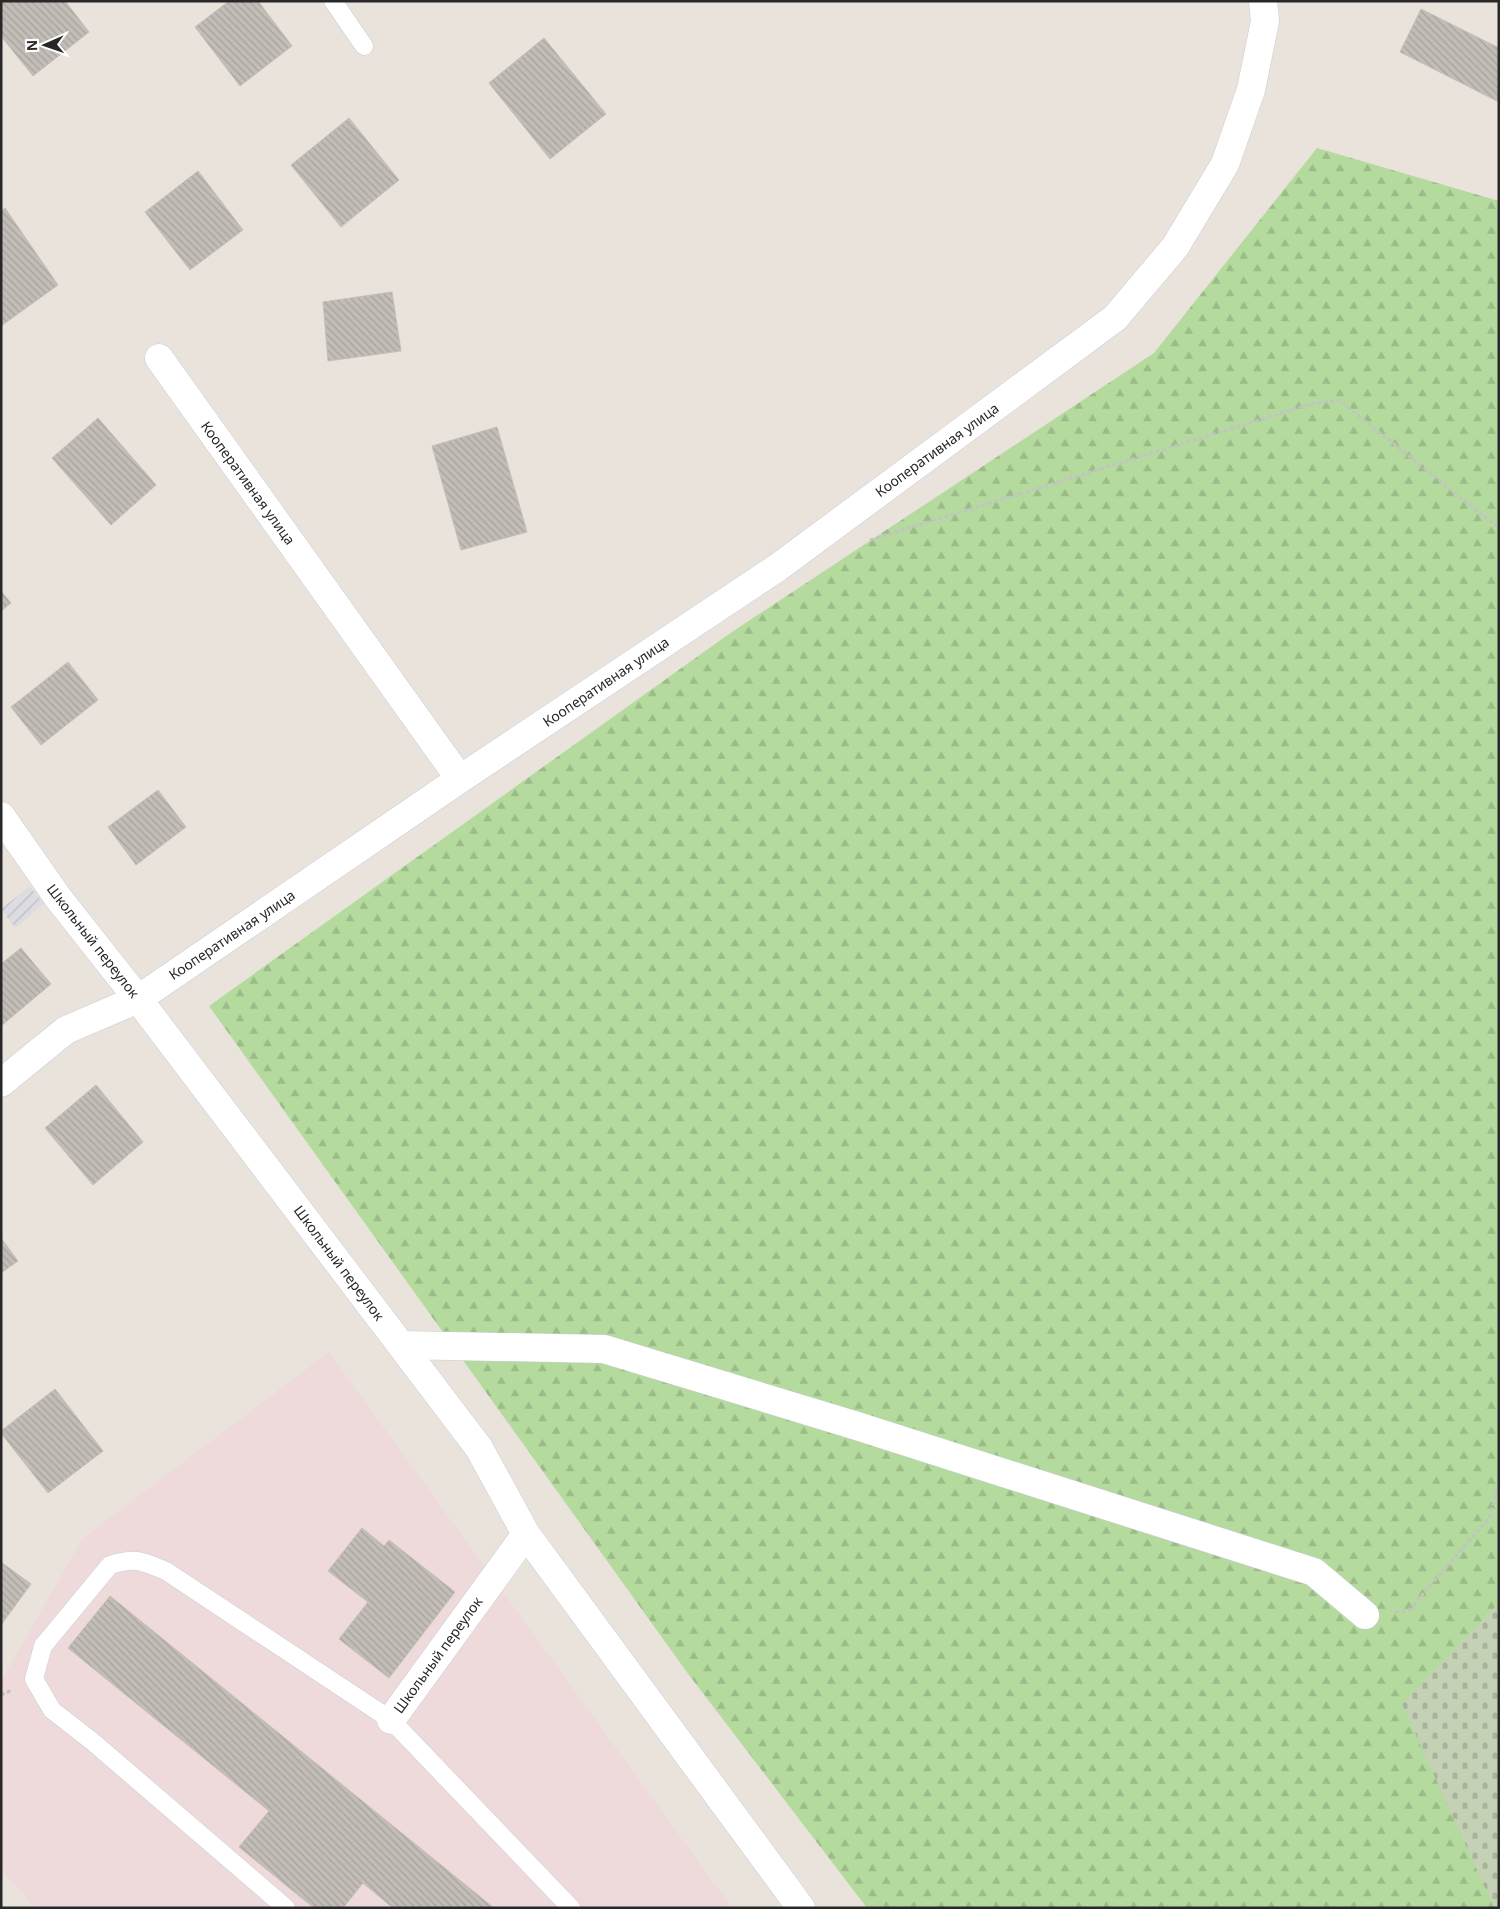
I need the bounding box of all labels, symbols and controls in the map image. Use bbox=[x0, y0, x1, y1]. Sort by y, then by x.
north arrow bbox=[20, 20, 70, 70]
text: N bbox=[22, 39, 41, 51]
street label: Кооперативная улица bbox=[871, 398, 1002, 501]
street label: Кооперативная улица bbox=[197, 417, 300, 548]
street label: Кооперативная улица bbox=[539, 632, 673, 731]
street label: Школьный переулок bbox=[43, 880, 144, 1002]
street label: Кооперативная улица bbox=[165, 885, 299, 984]
street label: Школьный переулок bbox=[290, 1201, 389, 1325]
street label: Школьный переулок bbox=[389, 1592, 487, 1717]

